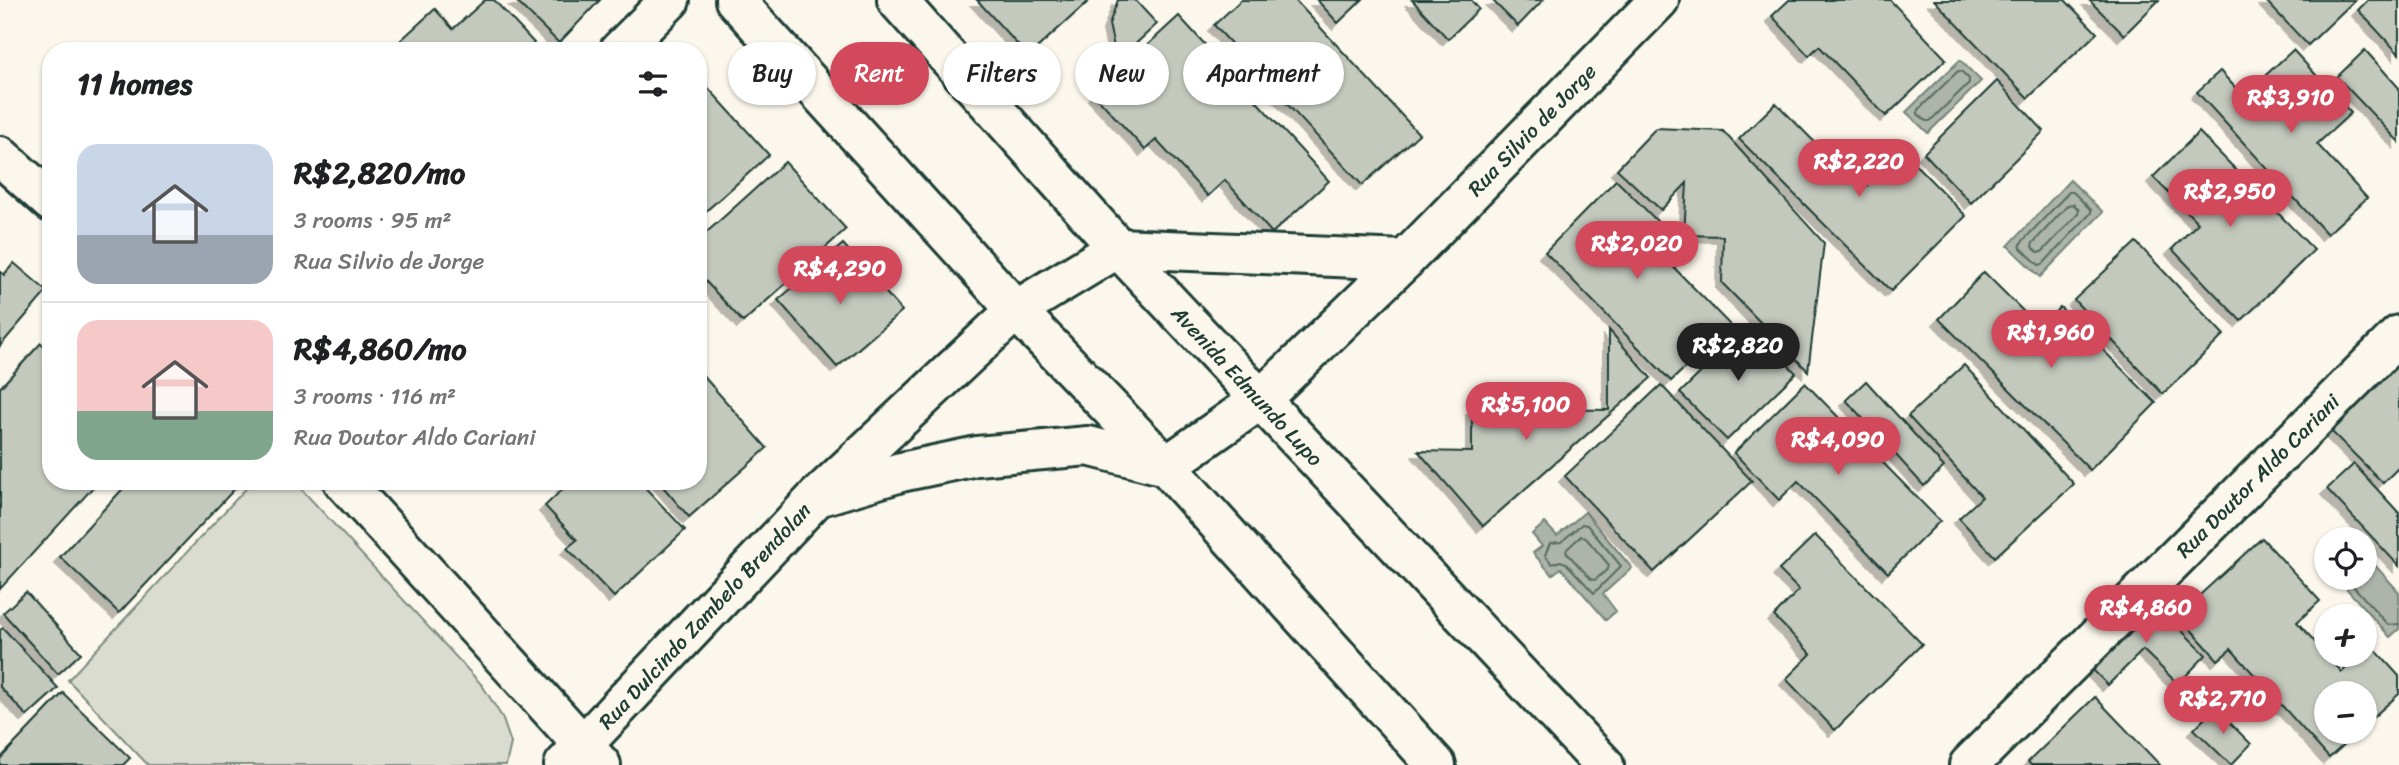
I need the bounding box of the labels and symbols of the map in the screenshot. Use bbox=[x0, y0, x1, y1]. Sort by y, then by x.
street label: Rua Silvio de Jorge bbox=[1458, 54, 1606, 206]
pin: R$3,910 bbox=[2226, 76, 2356, 135]
pin: R$2,220 bbox=[1794, 140, 1924, 199]
pin: R$2,950 bbox=[2165, 170, 2295, 229]
pin: R$2,020 bbox=[1572, 222, 1702, 281]
pin: R$4,290 bbox=[775, 246, 905, 306]
street label: Avenida Edmundo Lupo bbox=[1161, 296, 1333, 476]
pin: R$1,960 bbox=[1986, 310, 2116, 370]
pin: R$2,820 bbox=[1673, 324, 1803, 383]
pin: R$5,100 bbox=[1461, 382, 1591, 442]
street label: Rua Doutor Aldo Cariani bbox=[2167, 384, 2350, 567]
pin: R$4,090 bbox=[1773, 418, 1903, 477]
street label: Rua Dulcindo Zambelo Brendolan bbox=[589, 493, 821, 739]
pin: R$4,860 bbox=[2081, 586, 2211, 645]
pin: R$2,710 bbox=[2158, 676, 2288, 736]

